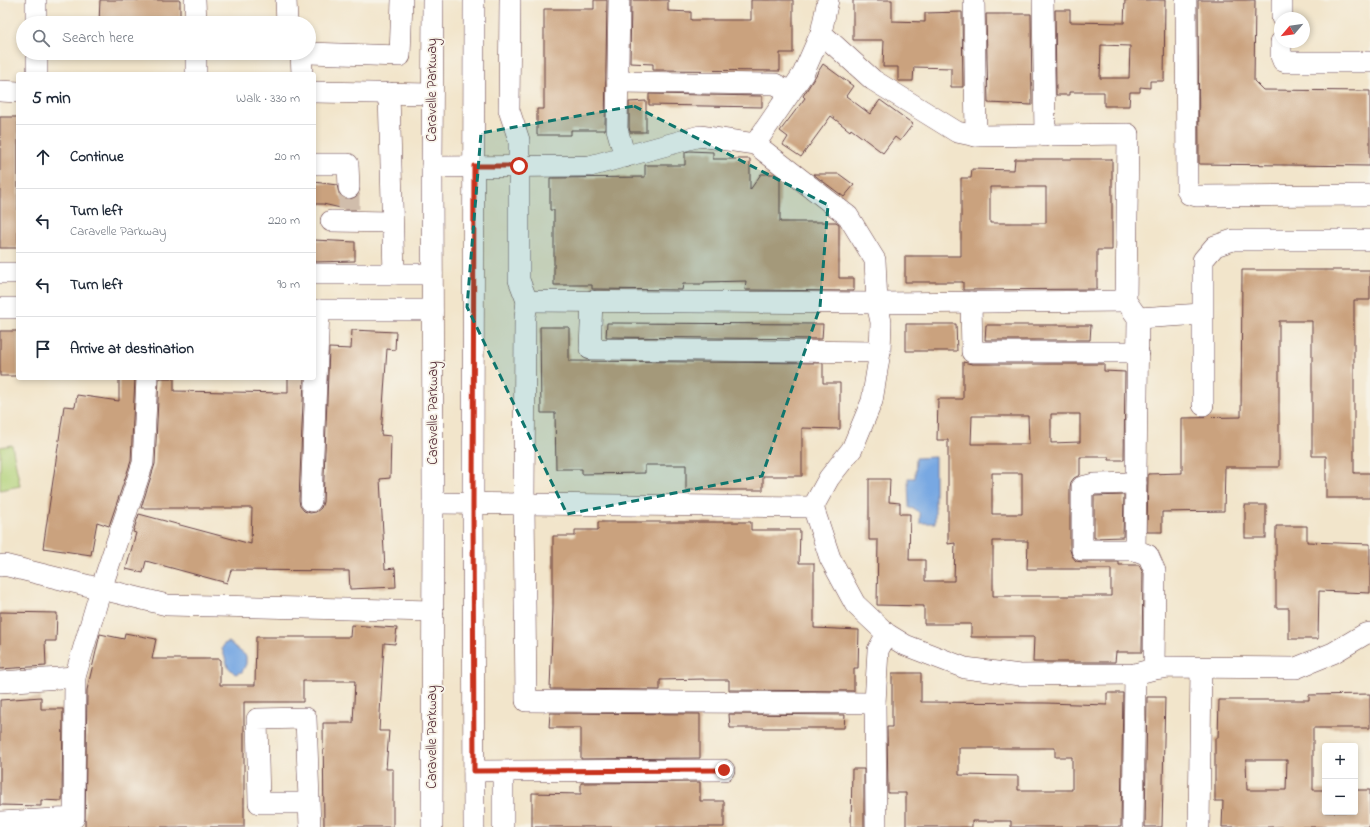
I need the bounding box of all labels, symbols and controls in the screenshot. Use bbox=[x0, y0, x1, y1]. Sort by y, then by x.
north arrow bbox=[1274, 12, 1310, 48]
search box bbox=[16, 16, 316, 60]
icon: search bbox=[30, 27, 52, 49]
text: Search here bbox=[62, 27, 134, 49]
street label: Caravelle Parkway bbox=[422, 38, 444, 142]
text: 5 min bbox=[32, 86, 71, 111]
text: Walk · 330 m bbox=[236, 89, 300, 108]
icon: ahead bbox=[32, 146, 54, 168]
text: Continue bbox=[70, 146, 124, 168]
text: 20 m bbox=[275, 147, 300, 166]
route start bbox=[510, 157, 528, 175]
text: Turn left bbox=[70, 200, 123, 222]
icon: left bbox=[32, 210, 54, 232]
text: 220 m bbox=[268, 211, 300, 230]
text: Caravelle Parkway bbox=[70, 222, 166, 241]
icon: left bbox=[32, 274, 54, 296]
text: Turn left bbox=[70, 274, 123, 296]
text: 90 m bbox=[277, 275, 300, 294]
icon: arrive bbox=[32, 338, 54, 360]
text: Arrive at destination bbox=[70, 338, 194, 360]
street label: Caravelle Parkway bbox=[423, 361, 445, 465]
street label: Caravelle Parkway bbox=[422, 685, 444, 789]
map controls bbox=[1322, 743, 1358, 815]
button: + bbox=[1322, 743, 1358, 779]
route end bbox=[715, 761, 733, 779]
button: − bbox=[1322, 779, 1358, 815]

